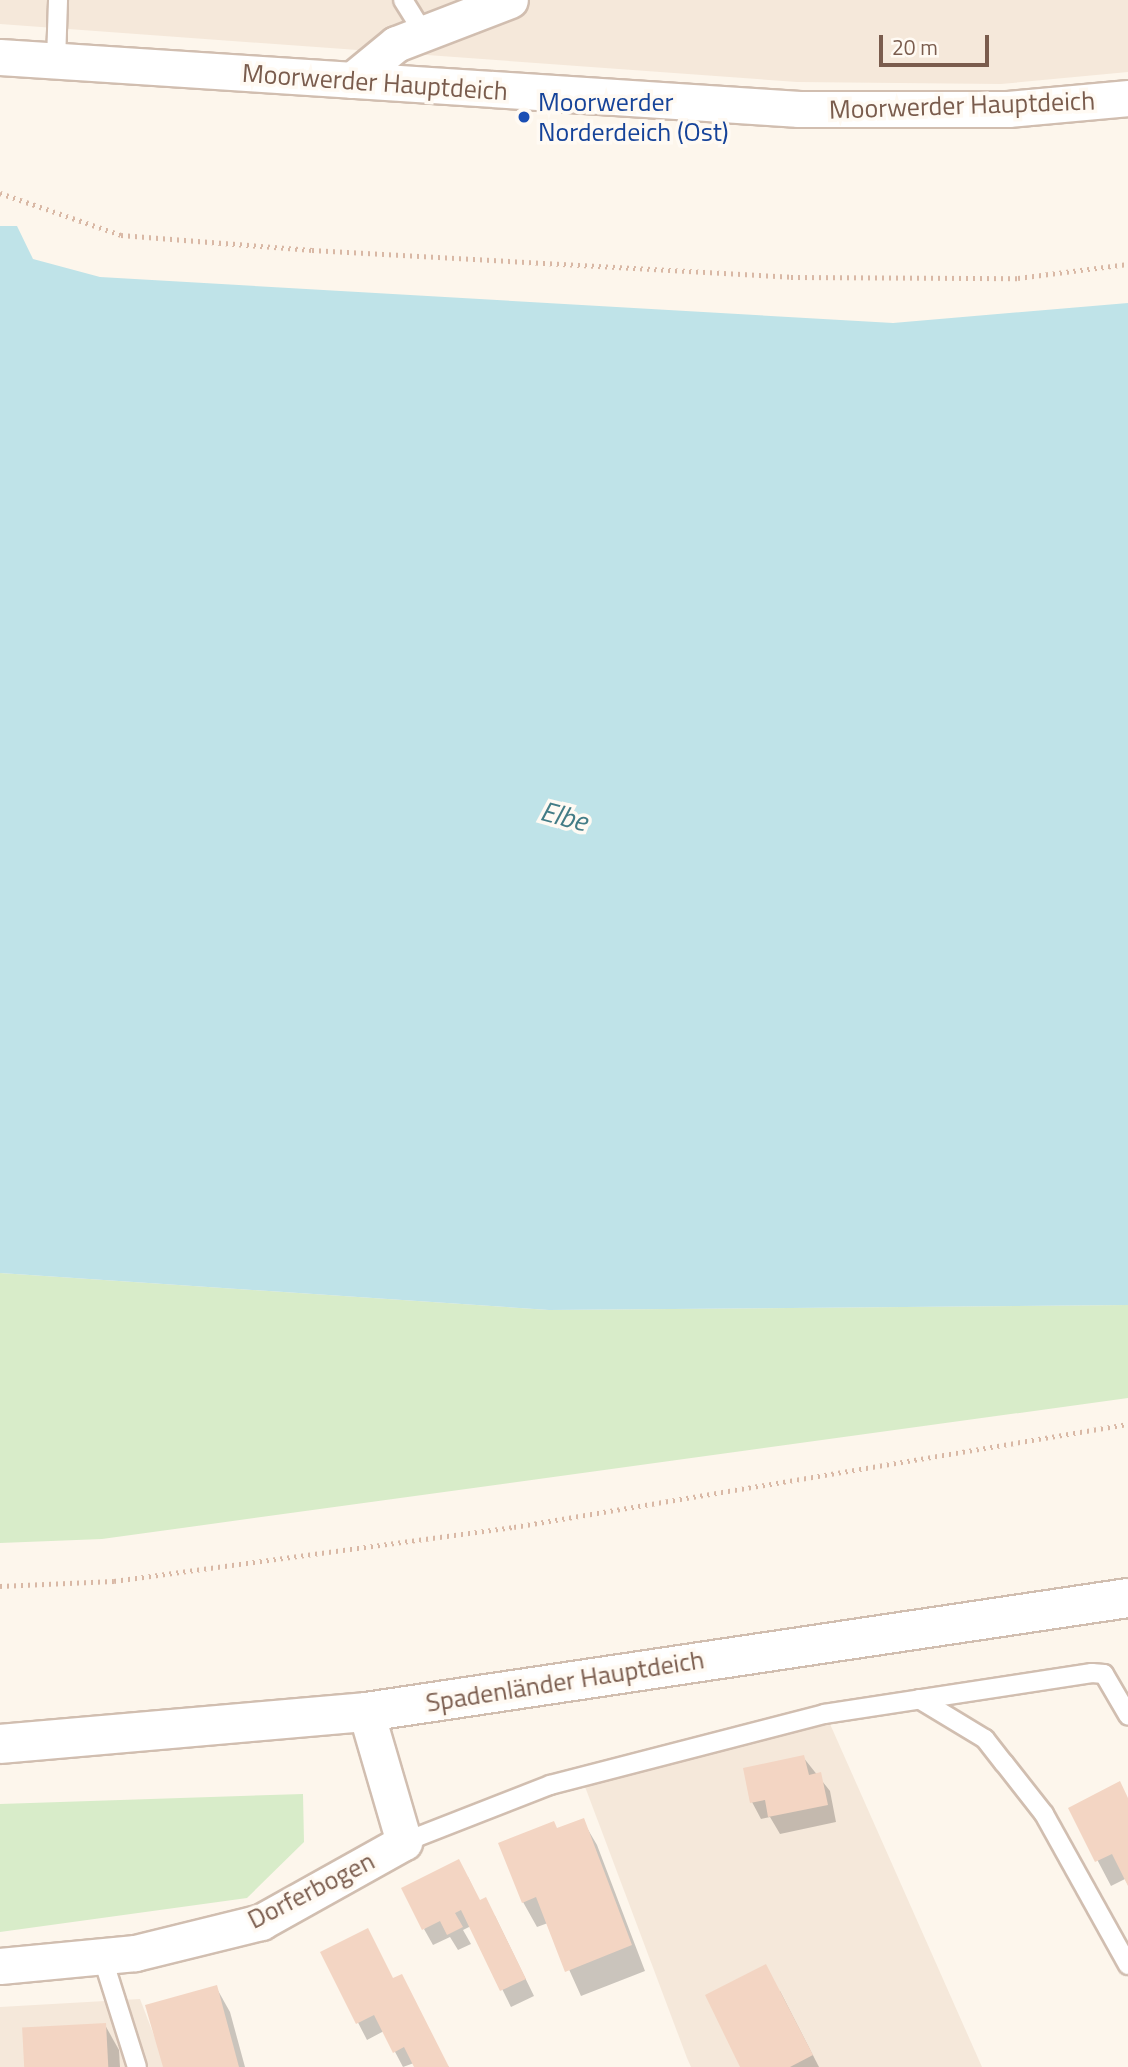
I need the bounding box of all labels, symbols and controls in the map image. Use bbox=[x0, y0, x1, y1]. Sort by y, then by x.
scale bar bbox=[883, 21, 993, 65]
text: 20 m bbox=[892, 31, 938, 63]
street label: Moorwerder Hauptdeich bbox=[241, 57, 509, 107]
street label: Moorwerder Hauptdeich bbox=[828, 85, 1096, 125]
place label: Moorwerder Norderdeich (Ost) bbox=[538, 86, 729, 148]
marker: Moorwerder Norderdeich (Ost) bbox=[516, 109, 532, 125]
water label: Elbe bbox=[537, 794, 591, 838]
street label: Spadenländer Hauptdeich bbox=[424, 1644, 706, 1718]
street label: Dorferbogen bbox=[243, 1845, 379, 1935]

